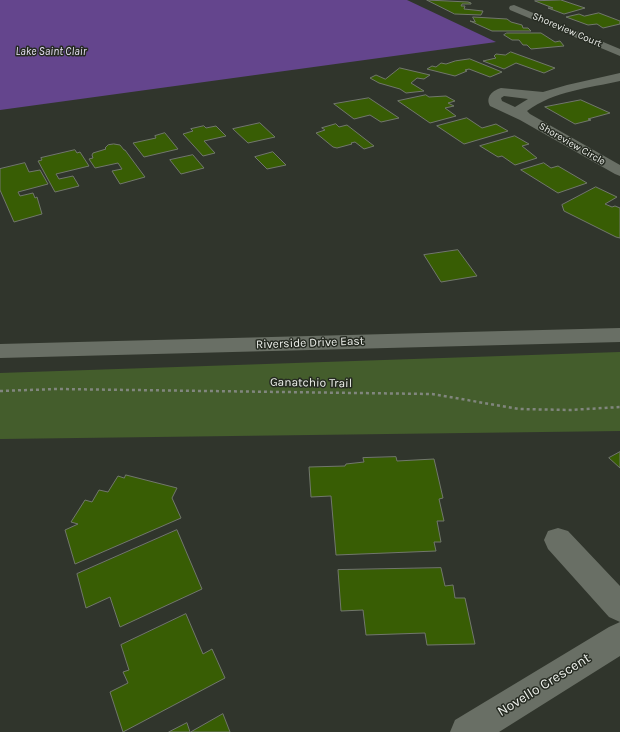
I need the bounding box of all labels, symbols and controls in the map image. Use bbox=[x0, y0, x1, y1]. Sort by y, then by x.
street label: Shoreview Court bbox=[531, 10, 603, 50]
water label: Lake Saint Clair bbox=[16, 45, 86, 59]
street label: Shoreview Circle bbox=[537, 120, 607, 168]
street label: Riverside Drive East bbox=[256, 334, 364, 352]
street label: Ganatchio Trail bbox=[270, 375, 352, 391]
street label: Novello Crescent bbox=[494, 650, 594, 720]

